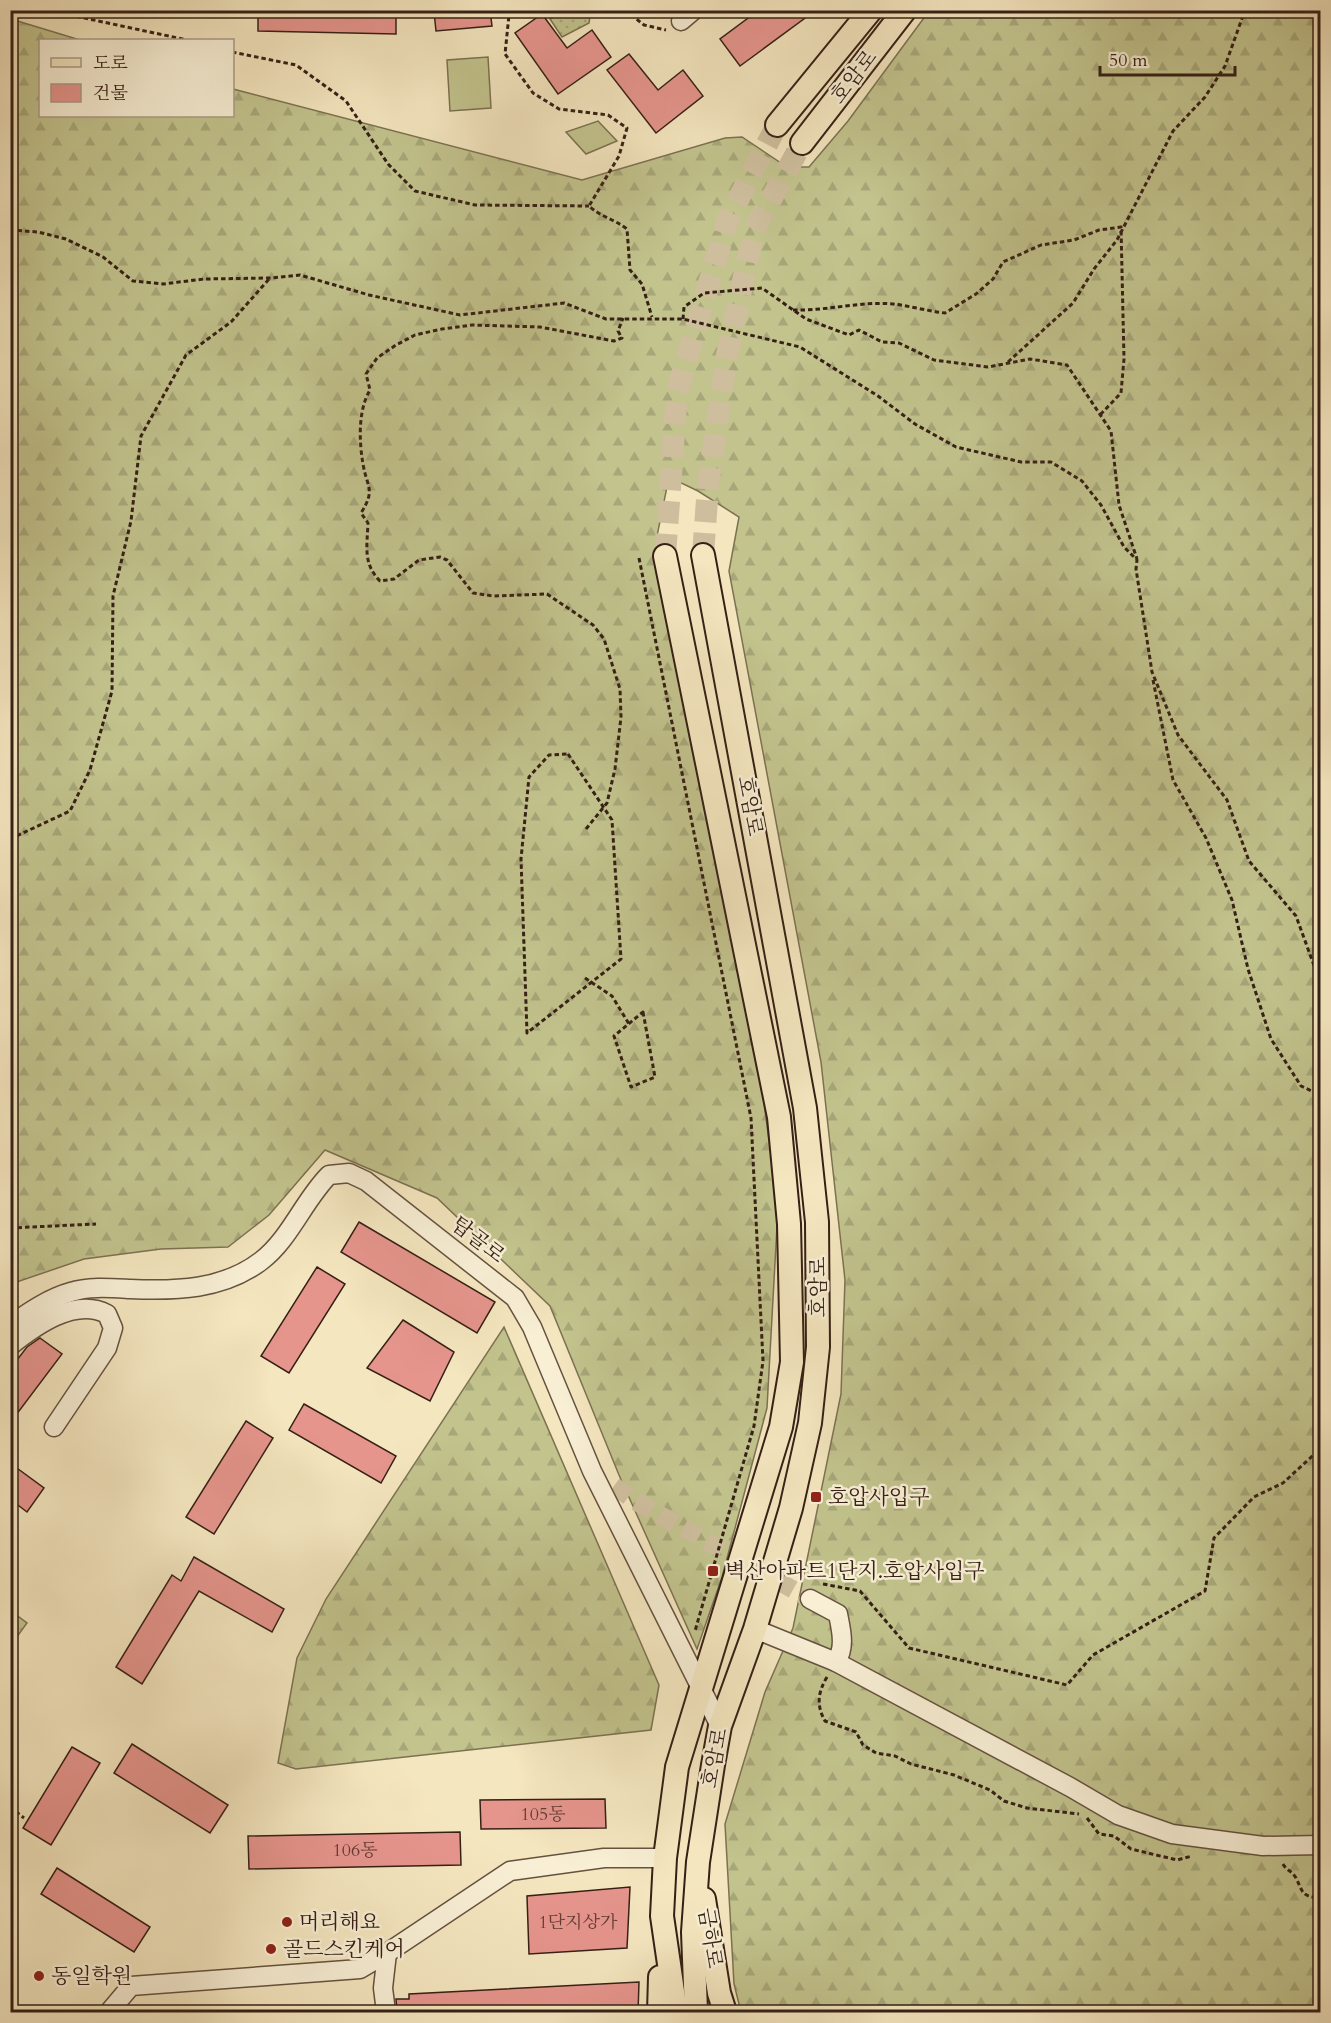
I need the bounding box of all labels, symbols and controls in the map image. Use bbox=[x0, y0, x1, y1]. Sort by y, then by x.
legend bbox=[39, 39, 234, 117]
scale bar bbox=[1100, 39, 1235, 77]
street label: 호암로 bbox=[824, 44, 884, 110]
text: 50 m bbox=[1109, 48, 1148, 73]
text: 도로 bbox=[93, 51, 128, 76]
text: 건물 bbox=[93, 81, 128, 106]
street label: 호암로 bbox=[730, 774, 770, 838]
street label: 탑골로 bbox=[445, 1210, 511, 1270]
street label: 호암로 bbox=[804, 1257, 833, 1317]
place label: 호압사입구 bbox=[828, 1483, 929, 1512]
marker: 호압사입구 bbox=[809, 1490, 823, 1504]
place label: 벽산아파트1단지.호압사입구 bbox=[725, 1557, 985, 1586]
marker: 벽산아파트1단지.호압사입구 bbox=[706, 1564, 720, 1578]
street label: 호암로 bbox=[695, 1725, 735, 1791]
house number: 105동 bbox=[520, 1802, 566, 1827]
house number: 106동 bbox=[332, 1838, 378, 1863]
street label: 금하로 bbox=[691, 1906, 729, 1970]
place label: 머리해요 bbox=[299, 1908, 380, 1937]
house number: 1단지상가 bbox=[539, 1910, 618, 1935]
marker: 머리해요 bbox=[280, 1915, 294, 1929]
place label: 골드스킨케어 bbox=[283, 1935, 405, 1964]
marker: 골드스킨케어 bbox=[264, 1942, 278, 1956]
place label: 동일학원 bbox=[51, 1962, 132, 1991]
marker: 동일학원 bbox=[32, 1969, 46, 1983]

